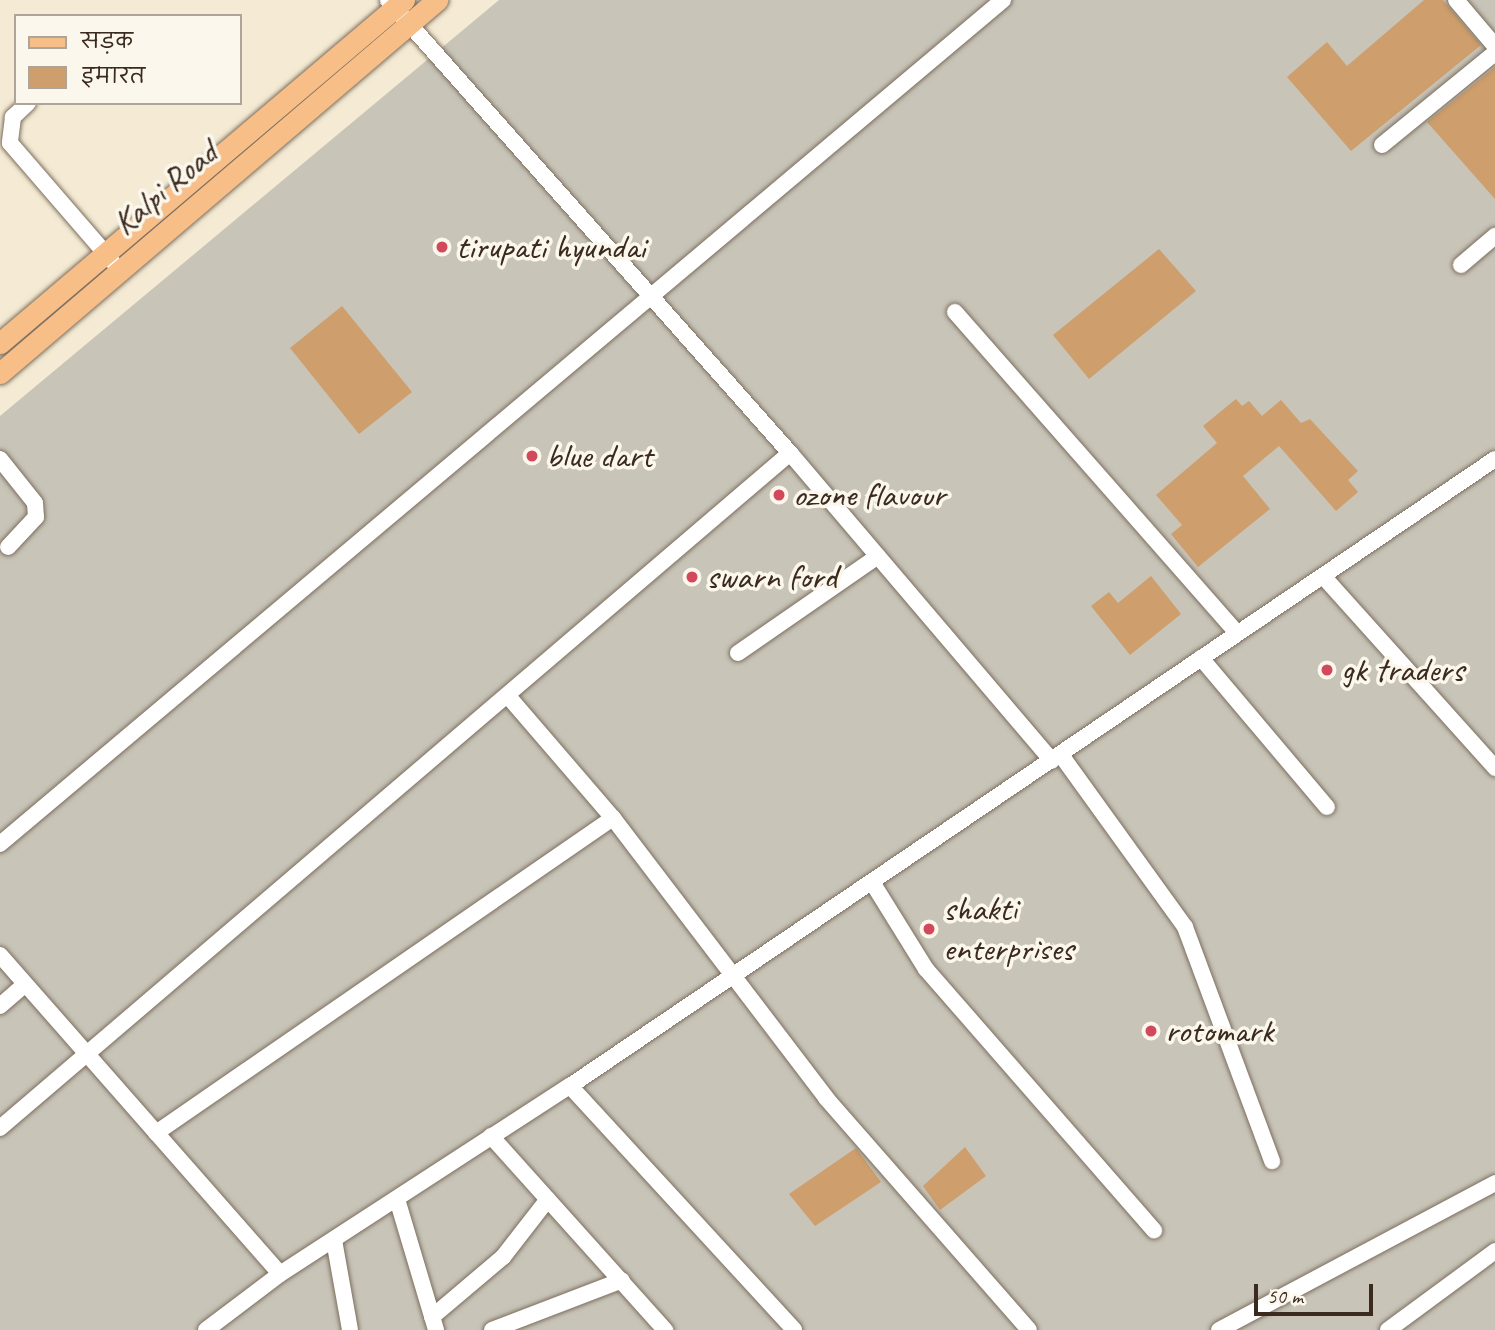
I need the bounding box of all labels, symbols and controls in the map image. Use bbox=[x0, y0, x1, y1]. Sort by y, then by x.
legend bbox=[14, 14, 242, 105]
text: सड़क bbox=[81, 28, 133, 54]
text: इमारत bbox=[81, 63, 145, 89]
street label: Kalpi Road bbox=[104, 132, 226, 244]
place label: tirupati hyundai bbox=[456, 226, 645, 268]
marker: tirupati hyundai bbox=[434, 239, 450, 255]
place label: blue dart bbox=[546, 435, 653, 477]
marker: blue dart bbox=[524, 448, 540, 464]
place label: ozone flavour bbox=[793, 474, 945, 516]
marker: ozone flavour bbox=[771, 487, 787, 503]
place label: swarn ford bbox=[706, 556, 837, 598]
marker: swarn ford bbox=[684, 569, 700, 585]
place label: gk traders bbox=[1341, 649, 1464, 691]
marker: gk traders bbox=[1319, 662, 1335, 678]
place label: shakti enterprises bbox=[943, 888, 1073, 970]
marker: shakti enterprises bbox=[921, 921, 937, 937]
place label: rotomark bbox=[1165, 1010, 1273, 1052]
marker: rotomark bbox=[1143, 1023, 1159, 1039]
scale bar bbox=[1257, 1270, 1376, 1314]
text: 50 m bbox=[1267, 1283, 1303, 1309]

